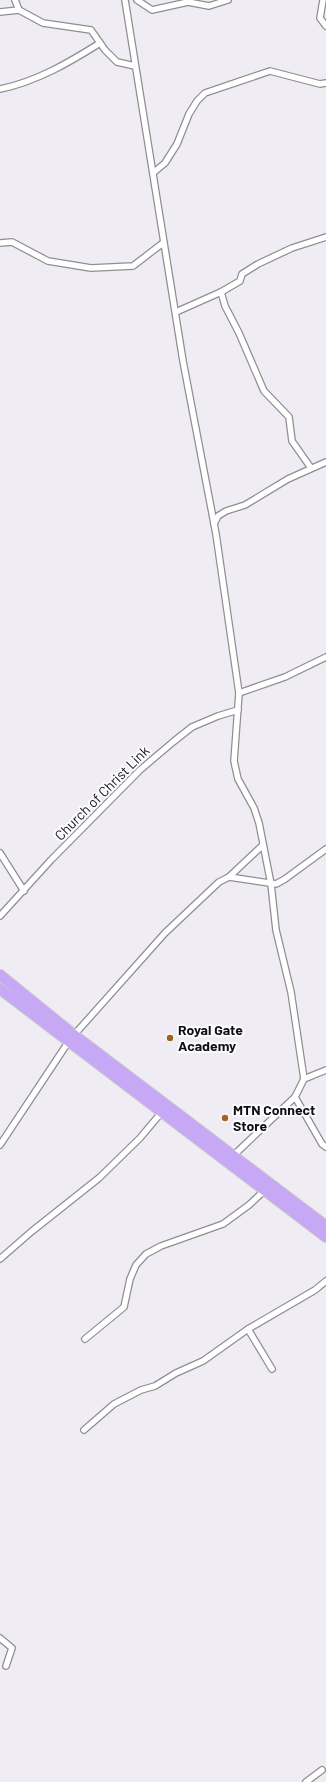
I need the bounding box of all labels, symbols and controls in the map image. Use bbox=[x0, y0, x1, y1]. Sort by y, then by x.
street label: Church of Christ Link bbox=[51, 742, 153, 844]
place label: Royal Gate Academy bbox=[178, 1021, 243, 1054]
marker: Royal Gate Academy bbox=[165, 1033, 175, 1043]
place label: MTN Connect Store bbox=[233, 1101, 315, 1134]
marker: MTN Connect Store bbox=[220, 1113, 230, 1123]

